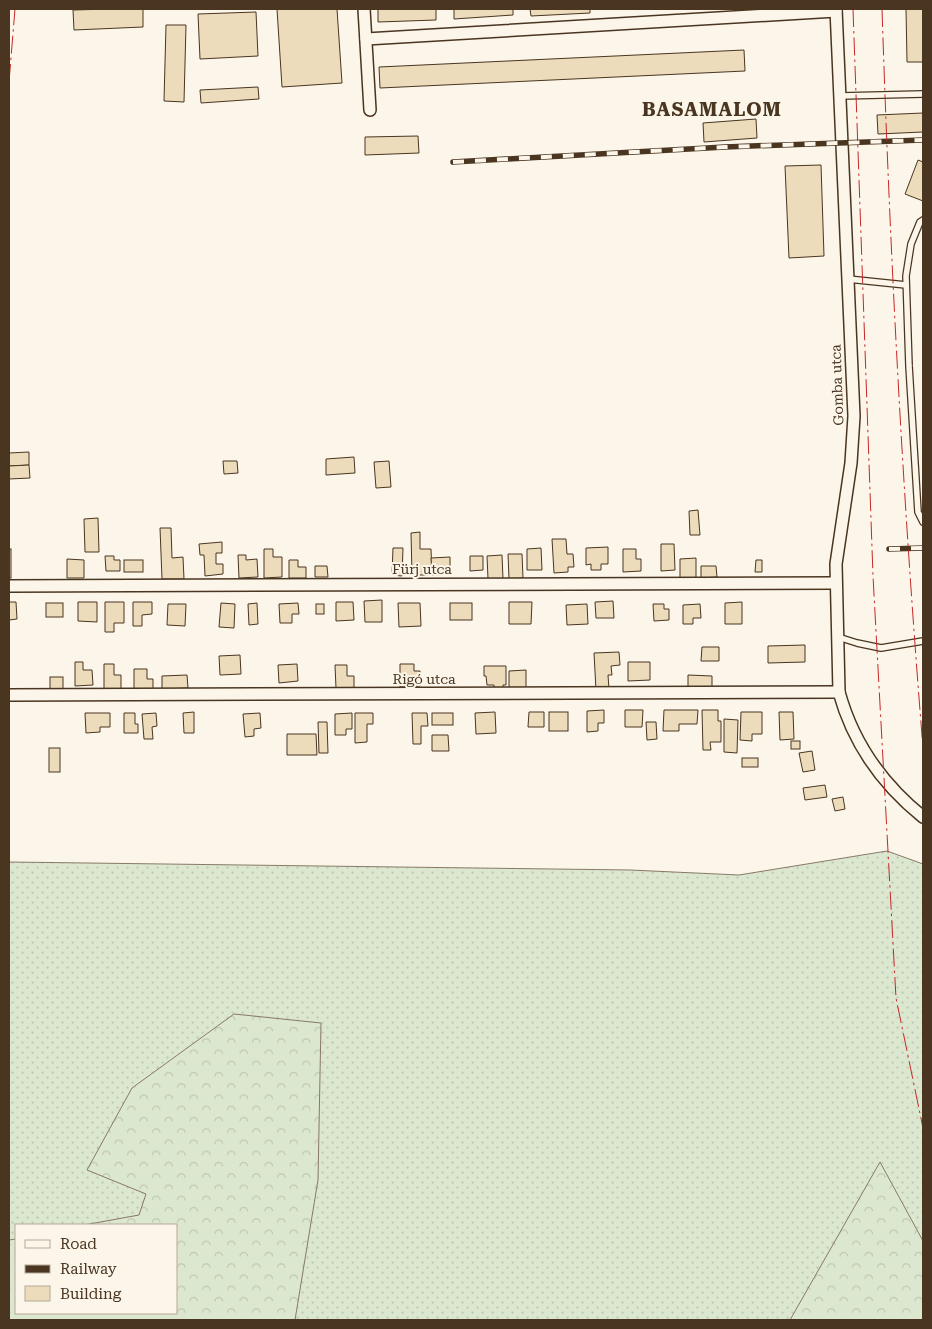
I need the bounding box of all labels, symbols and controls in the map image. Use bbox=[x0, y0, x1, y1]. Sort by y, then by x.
district label: BASAMALOM bbox=[642, 98, 782, 121]
street label: Gomba utca bbox=[828, 344, 846, 426]
street label: Fürj utca bbox=[392, 561, 452, 577]
street label: Rigó utca bbox=[392, 671, 456, 687]
legend bbox=[15, 1224, 178, 1314]
text: Road bbox=[60, 1235, 97, 1253]
text: Railway bbox=[60, 1260, 117, 1278]
text: Building bbox=[60, 1285, 122, 1303]

